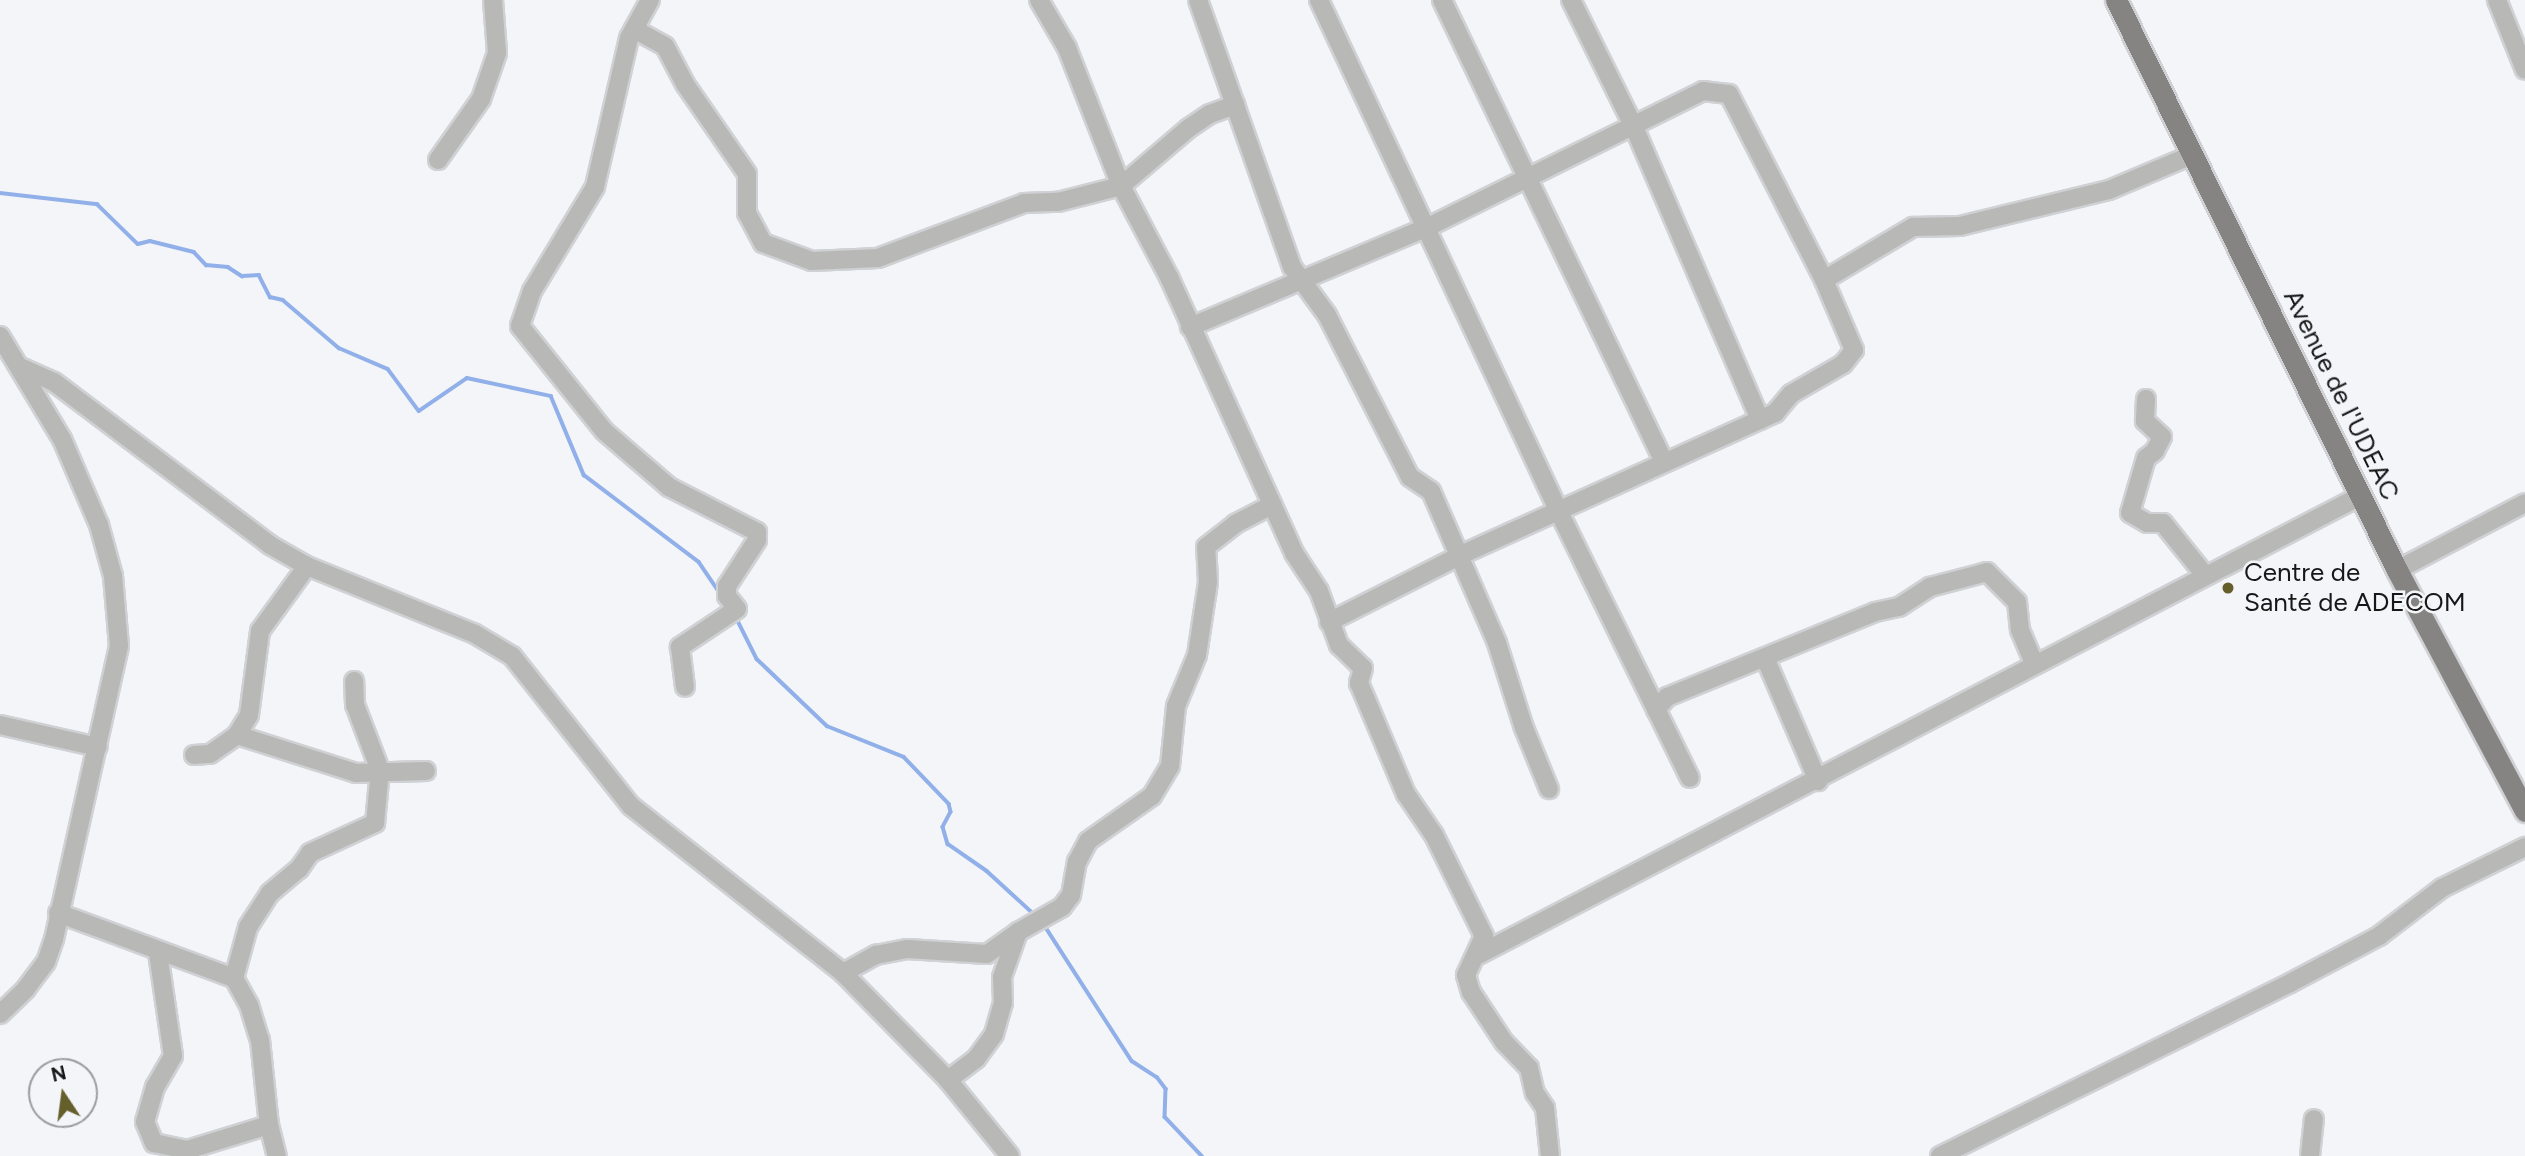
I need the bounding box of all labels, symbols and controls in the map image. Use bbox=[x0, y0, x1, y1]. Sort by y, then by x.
street label: Avenue de I'UDEAC bbox=[2277, 285, 2405, 505]
place label: Centre de Santé de ADECOM bbox=[2244, 557, 2466, 618]
marker: Centre de Santé de ADECOM bbox=[2218, 578, 2238, 598]
north arrow bbox=[28, 1058, 98, 1128]
text: N bbox=[49, 1061, 68, 1087]

